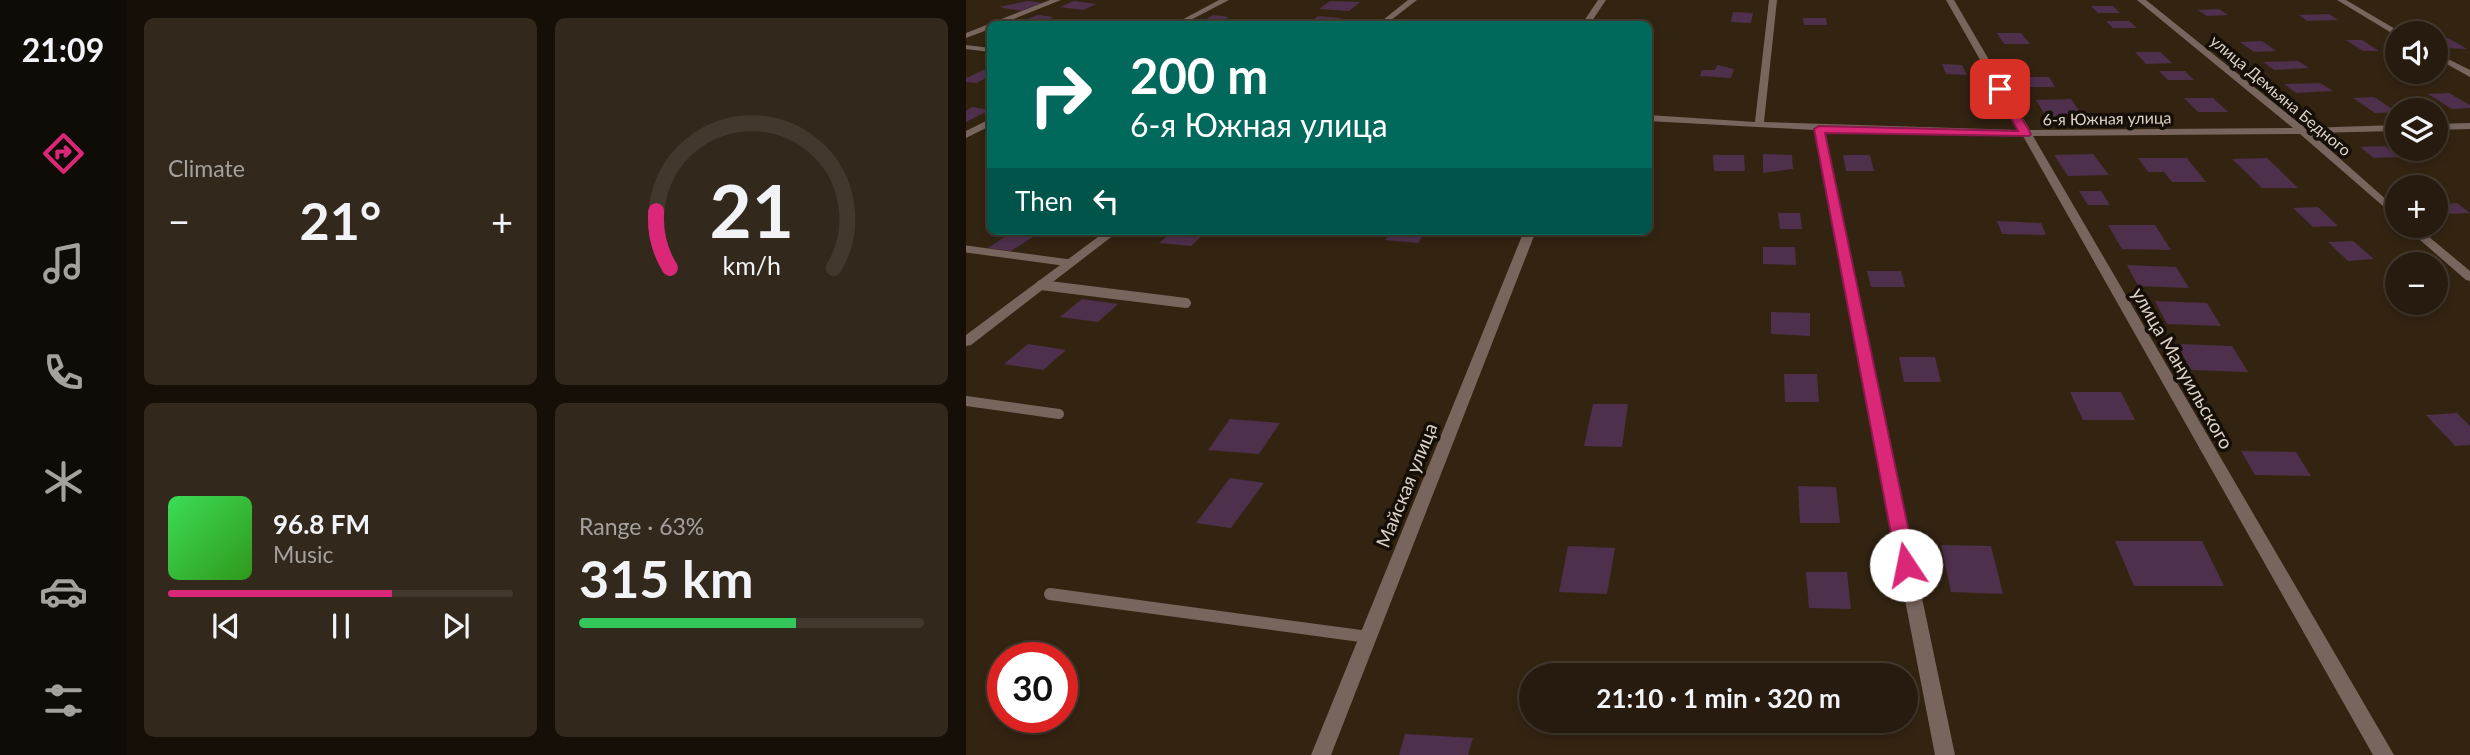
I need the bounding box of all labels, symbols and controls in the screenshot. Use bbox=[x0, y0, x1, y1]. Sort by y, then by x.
map controls bbox=[2385, 21, 2448, 315]
button: sound bbox=[2385, 21, 2448, 84]
text: 21:09 bbox=[22, 30, 104, 69]
street label: улица Демьяна Бедного bbox=[2207, 31, 2355, 159]
text: 200 m bbox=[1130, 46, 1268, 104]
icon: right bbox=[1015, 49, 1106, 140]
pin bbox=[1970, 59, 2030, 119]
icon: arrive bbox=[1981, 70, 2019, 108]
button: layers bbox=[2385, 98, 2448, 161]
text: 6-я Южная улица bbox=[1130, 105, 1388, 144]
street label: 6-я Южная улица bbox=[2042, 107, 2172, 129]
icon: directions bbox=[39, 129, 88, 178]
text: Climate bbox=[168, 154, 245, 182]
text: 21 bbox=[709, 166, 794, 254]
button: + bbox=[2385, 175, 2448, 238]
icon: left bbox=[1087, 182, 1125, 220]
text: Then bbox=[1015, 185, 1073, 217]
text: 21° bbox=[300, 189, 381, 251]
text: − bbox=[168, 198, 190, 244]
text: + bbox=[491, 198, 513, 244]
icon: music bbox=[39, 239, 88, 288]
text: km/h bbox=[722, 249, 781, 279]
button: − bbox=[2385, 252, 2448, 315]
street label: улица Мануильского bbox=[2127, 283, 2239, 453]
icon: phone bbox=[39, 348, 88, 397]
street label: Майская улица bbox=[1371, 419, 1441, 551]
icon: climate bbox=[39, 457, 88, 506]
text: 96.8 FM bbox=[273, 508, 370, 540]
text: Range · 63% bbox=[579, 512, 704, 540]
position arrow bbox=[1869, 528, 1943, 602]
text: Music bbox=[273, 540, 333, 568]
text: 315 km bbox=[579, 547, 753, 609]
icon: car bbox=[39, 567, 88, 616]
icon: previous bbox=[207, 607, 245, 645]
icon: pause bbox=[322, 607, 360, 645]
icon: next bbox=[437, 607, 475, 645]
speed limit sign: 30 bbox=[987, 642, 1078, 733]
icon: filters bbox=[39, 676, 88, 725]
text: 21:10 · 1 min · 320 m bbox=[1596, 682, 1841, 714]

